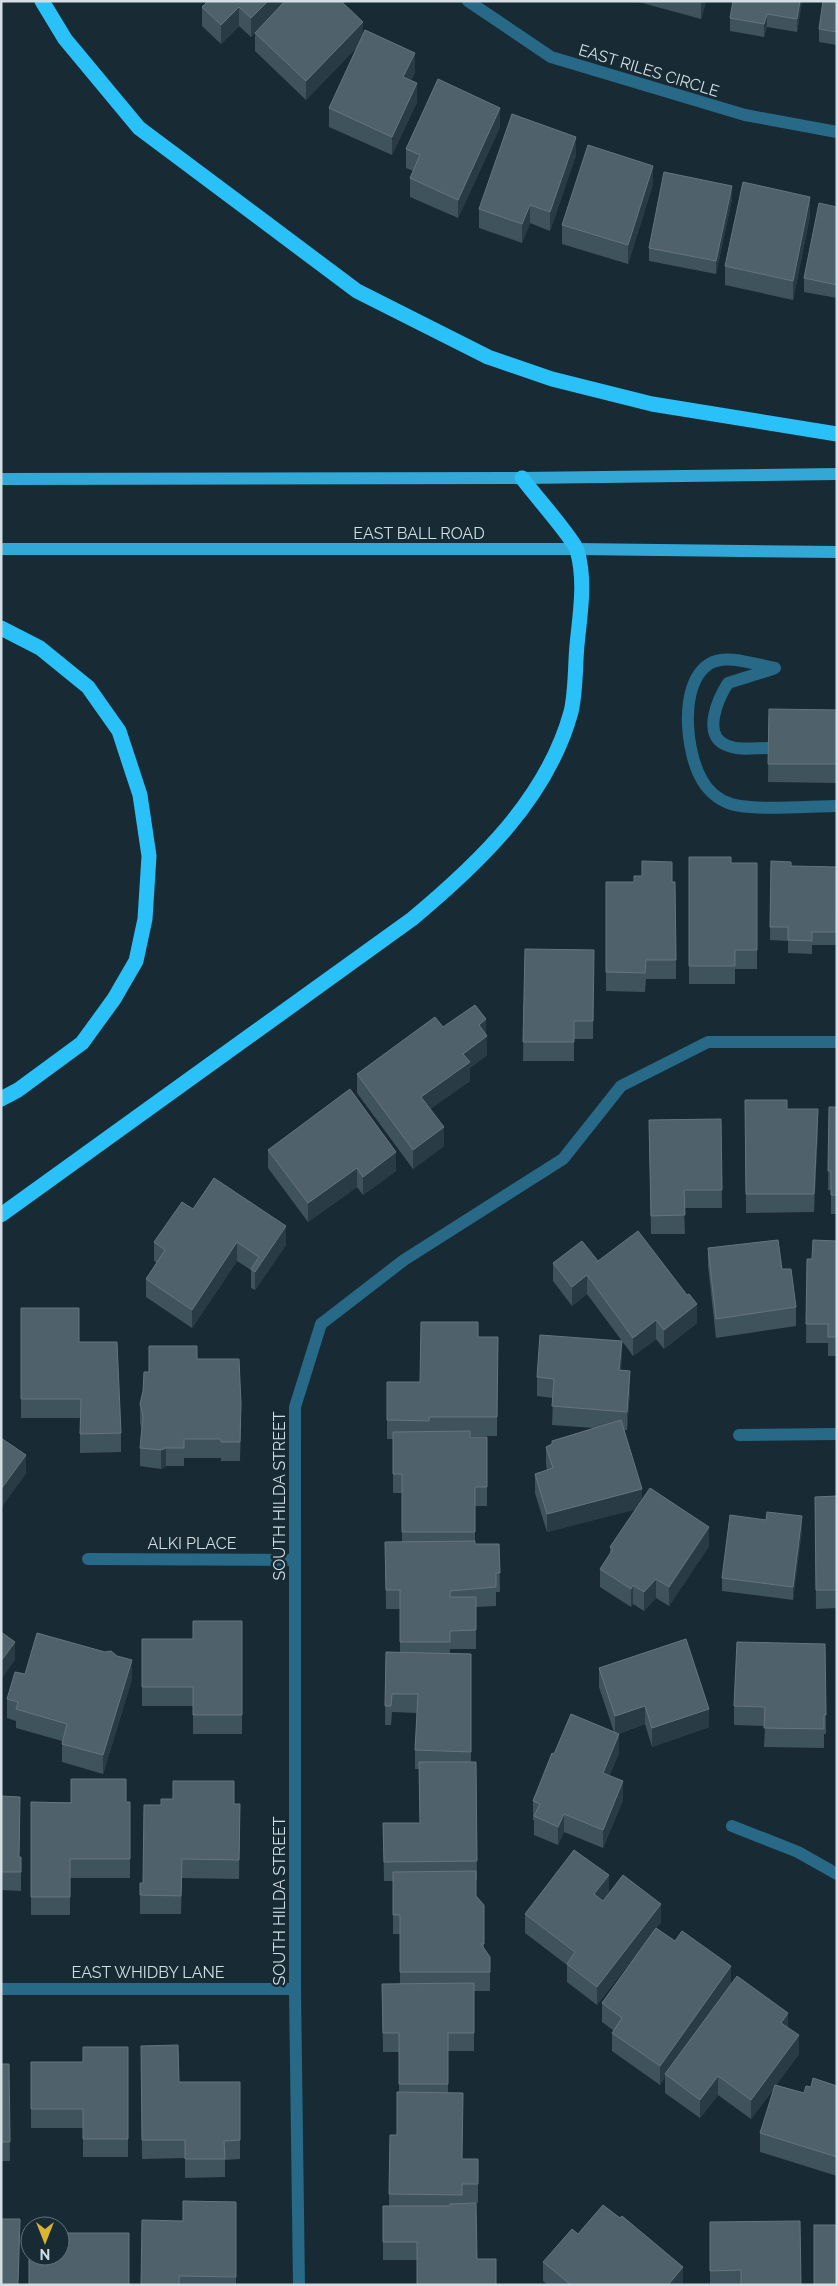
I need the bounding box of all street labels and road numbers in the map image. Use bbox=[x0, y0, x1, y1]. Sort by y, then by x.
street label: EAST RILES CIRCLE bbox=[576, 40, 722, 101]
street label: EAST BALL ROAD bbox=[353, 524, 485, 543]
street label: SOUTH HILDA STREET bbox=[270, 1411, 289, 1581]
street label: ALKI PLACE bbox=[148, 1534, 237, 1553]
street label: SOUTH HILDA STREET bbox=[270, 1816, 289, 1986]
street label: EAST WHIDBY LANE bbox=[71, 1963, 225, 1982]

